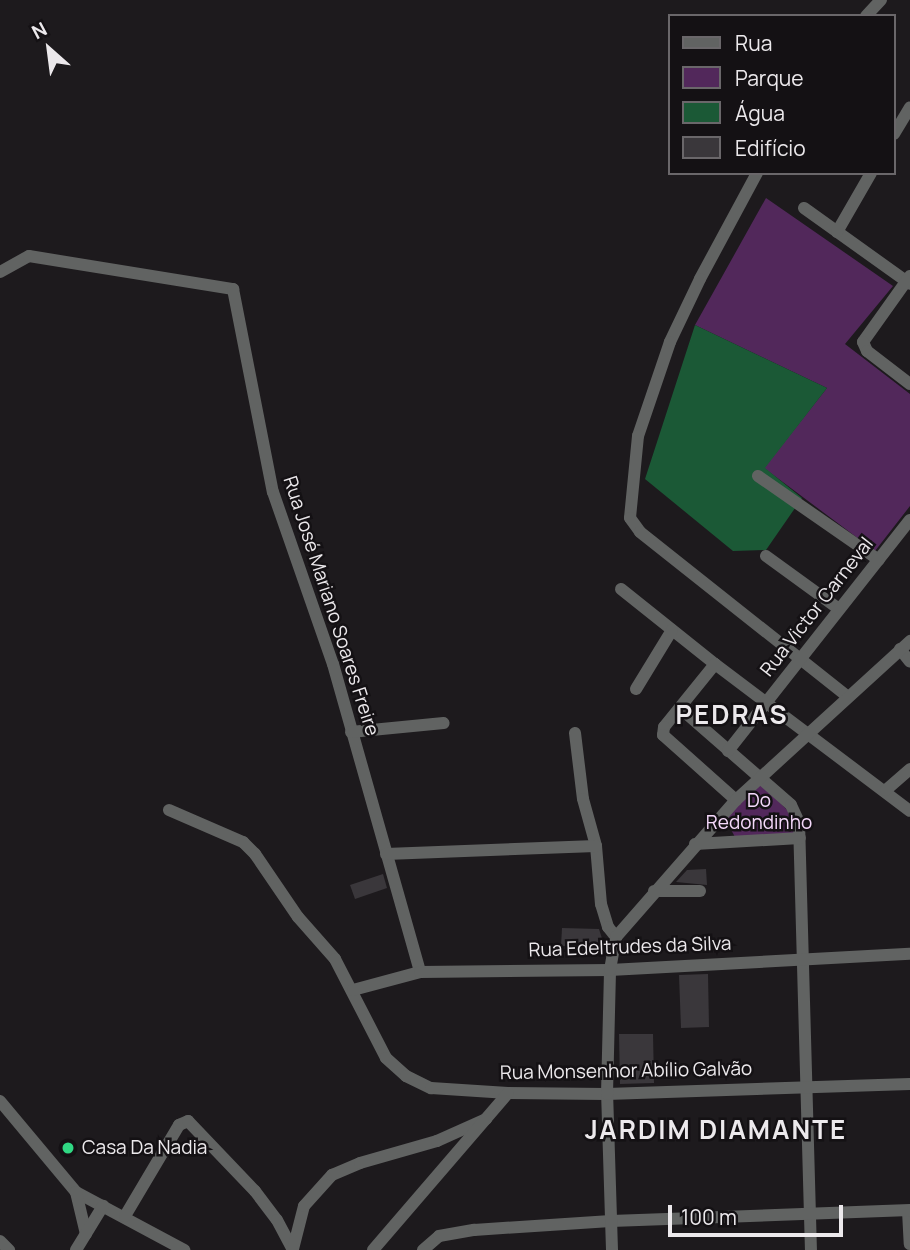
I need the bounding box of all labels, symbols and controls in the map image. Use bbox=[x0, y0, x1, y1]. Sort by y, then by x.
north arrow bbox=[14, 14, 84, 84]
legend bbox=[668, 14, 896, 175]
text: N bbox=[27, 16, 51, 45]
text: Rua bbox=[735, 29, 772, 57]
text: Parque bbox=[735, 64, 804, 92]
text: Água bbox=[735, 99, 785, 127]
text: Edifício bbox=[735, 134, 806, 162]
street label: Rua José Mariano Soares Freire bbox=[278, 473, 384, 739]
street label: Rua Victor Carneval bbox=[756, 533, 878, 681]
district label: PEDRAS bbox=[676, 699, 788, 731]
park label: Do Redondinho bbox=[706, 790, 812, 834]
street label: Rua Edeltrudes da Silva bbox=[528, 932, 732, 962]
street label: Rua Monsenhor Abílio Galvão bbox=[500, 1057, 752, 1085]
district label: JARDIM DIAMANTE bbox=[587, 1114, 845, 1146]
place label: Casa Da Nadia bbox=[82, 1137, 207, 1159]
marker: Casa Da Nadia bbox=[60, 1140, 76, 1156]
scale bar bbox=[672, 1190, 847, 1234]
text: 100 m bbox=[681, 1203, 737, 1231]

